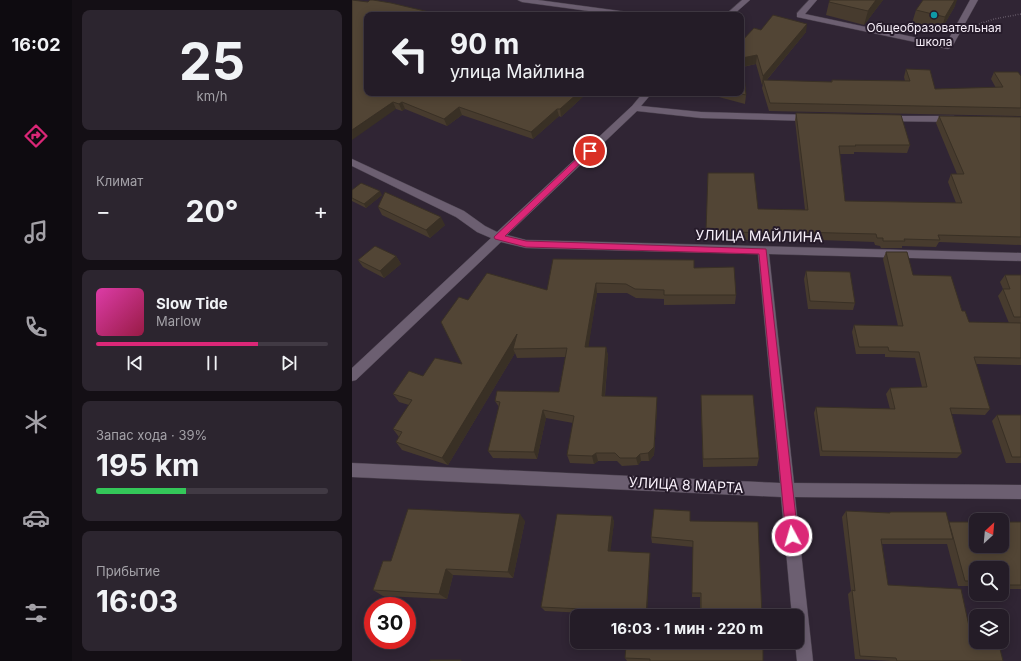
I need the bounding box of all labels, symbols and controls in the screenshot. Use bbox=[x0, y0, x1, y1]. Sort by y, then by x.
marker: Общеобразовательная школа bbox=[929, 10, 939, 20]
place label: Общеобразовательная школа bbox=[867, 20, 1001, 49]
text: 90 m bbox=[450, 27, 519, 61]
icon: left bbox=[384, 28, 436, 80]
text: 25 bbox=[179, 30, 245, 93]
text: 16:02 bbox=[12, 34, 60, 55]
text: улица Майлина bbox=[450, 61, 585, 82]
text: km/h bbox=[197, 88, 227, 104]
icon: directions bbox=[22, 122, 50, 150]
pin bbox=[573, 134, 607, 168]
icon: arrive bbox=[579, 140, 601, 162]
text: Климат bbox=[96, 173, 143, 189]
text: 20° bbox=[186, 193, 238, 229]
text: − bbox=[96, 198, 111, 224]
text: + bbox=[313, 198, 328, 224]
icon: music bbox=[22, 218, 50, 246]
street label: УЛИЦА МАЙЛИНА bbox=[695, 225, 823, 245]
text: Slow Tide bbox=[156, 294, 228, 313]
icon: phone bbox=[22, 313, 50, 341]
text: Marlow bbox=[156, 313, 202, 329]
icon: previous bbox=[124, 352, 146, 374]
icon: pause bbox=[201, 352, 223, 374]
icon: next bbox=[278, 352, 300, 374]
icon: climate bbox=[22, 408, 50, 436]
text: Запас хода · 39% bbox=[96, 427, 207, 443]
text: 195 km bbox=[96, 447, 199, 483]
street label: УЛИЦА 8 МАРТА bbox=[628, 473, 744, 496]
icon: car bbox=[22, 504, 50, 532]
north arrow bbox=[969, 513, 1009, 553]
map controls bbox=[969, 513, 1009, 649]
position arrow bbox=[771, 515, 813, 557]
button: search bbox=[969, 561, 1009, 601]
text: Прибытие bbox=[96, 563, 160, 579]
text: 16:03 bbox=[96, 583, 178, 619]
speed limit sign: 30 bbox=[364, 597, 416, 649]
icon: filters bbox=[22, 599, 50, 627]
button: layers bbox=[969, 609, 1009, 649]
text: 16:03 · 1 мин · 220 m bbox=[611, 619, 763, 638]

